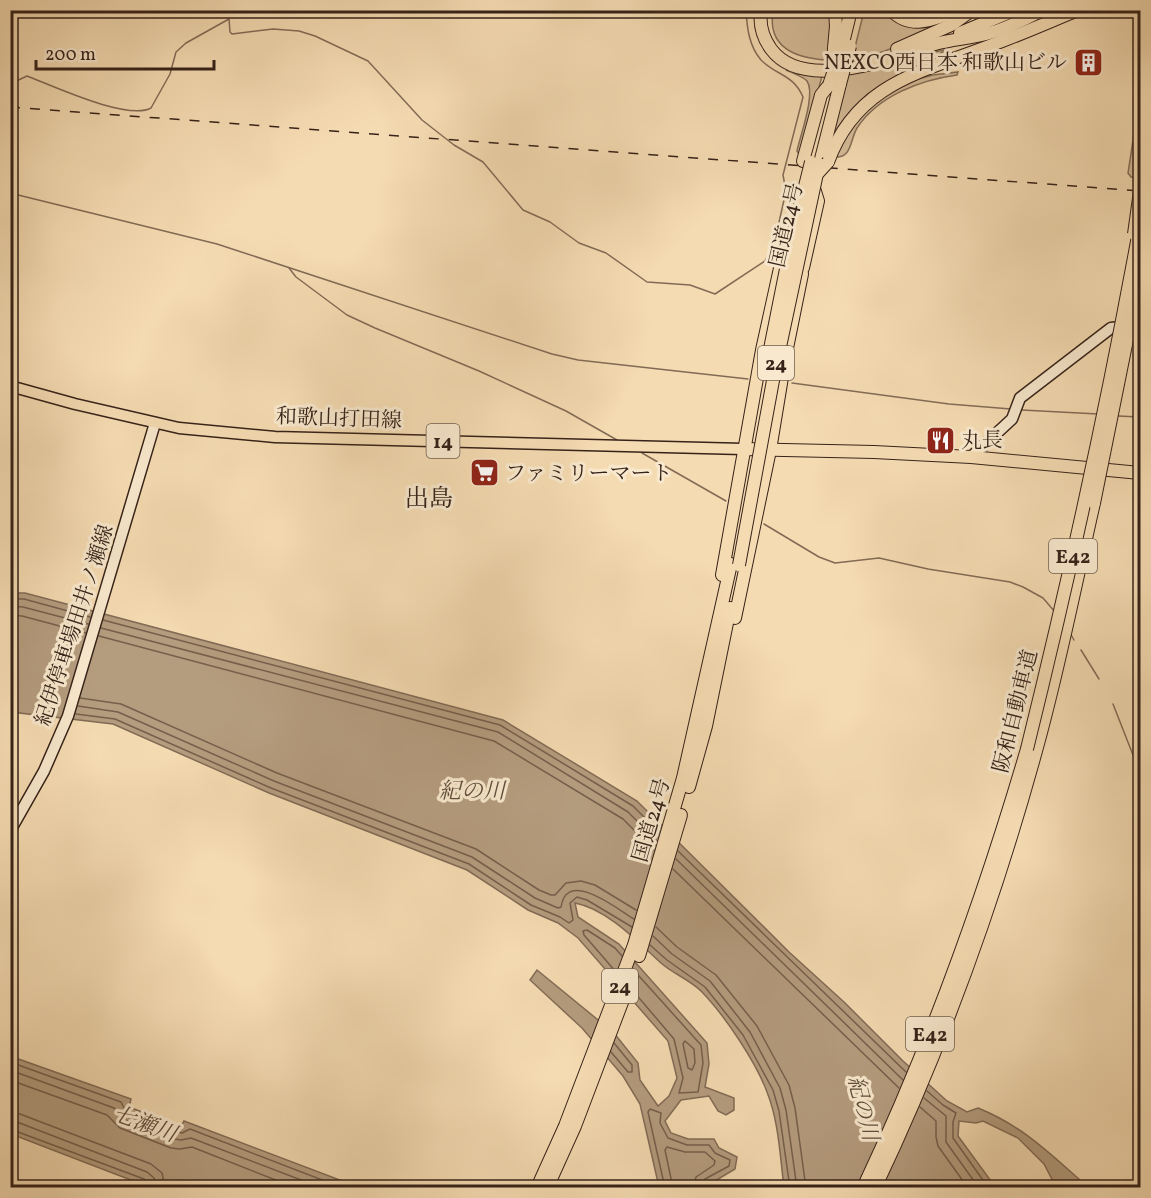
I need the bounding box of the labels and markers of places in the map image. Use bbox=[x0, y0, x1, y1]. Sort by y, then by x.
building icon: NEXCO西日本 和歌山ビル bbox=[1072, 46, 1104, 78]
place label: NEXCO西日本 和歌山ビル bbox=[824, 49, 1067, 78]
restaurant icon: 丸長 bbox=[924, 424, 956, 456]
place label: 丸長 bbox=[961, 427, 1003, 456]
supermarket icon: ファミリーマート bbox=[468, 457, 500, 489]
place label: ファミリーマート bbox=[505, 460, 673, 489]

